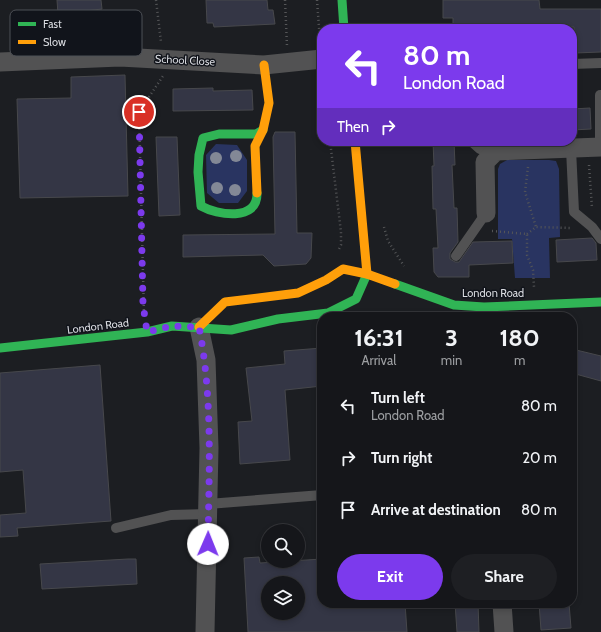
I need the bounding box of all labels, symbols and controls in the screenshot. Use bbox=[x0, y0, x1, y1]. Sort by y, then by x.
legend bbox=[10, 10, 142, 56]
text: Fast bbox=[43, 17, 62, 31]
text: Slow bbox=[43, 35, 66, 49]
text: 80 m bbox=[403, 38, 470, 72]
icon: left bbox=[337, 40, 389, 92]
street label: School Close bbox=[155, 51, 216, 69]
text: London Road bbox=[403, 72, 505, 94]
pin bbox=[122, 95, 156, 129]
icon: arrive bbox=[128, 101, 150, 123]
icon: right bbox=[377, 116, 399, 138]
text: Then bbox=[337, 118, 369, 136]
street label: London Road bbox=[462, 286, 524, 300]
street label: London Road bbox=[66, 315, 130, 337]
text: 16:31 bbox=[354, 323, 404, 352]
text: 3 bbox=[445, 323, 458, 352]
text: 180 bbox=[499, 323, 540, 352]
text: Arrival bbox=[362, 352, 396, 368]
text: min bbox=[441, 352, 462, 368]
text: m bbox=[514, 352, 525, 368]
text: Turn left bbox=[371, 389, 425, 407]
icon: left bbox=[337, 395, 359, 417]
text: 80 m bbox=[521, 397, 557, 415]
text: London Road bbox=[371, 407, 445, 423]
icon: right bbox=[337, 447, 359, 469]
text: Turn right bbox=[371, 449, 432, 467]
text: 20 m bbox=[522, 449, 557, 467]
icon: arrive bbox=[337, 499, 359, 521]
text: Arrive at destination bbox=[371, 501, 501, 519]
text: 80 m bbox=[521, 501, 557, 519]
position arrow bbox=[187, 523, 229, 565]
map controls bbox=[261, 524, 305, 620]
button: search bbox=[261, 524, 305, 568]
button: Exit bbox=[337, 554, 443, 600]
button: Share bbox=[451, 554, 557, 600]
button: layers bbox=[261, 576, 305, 620]

